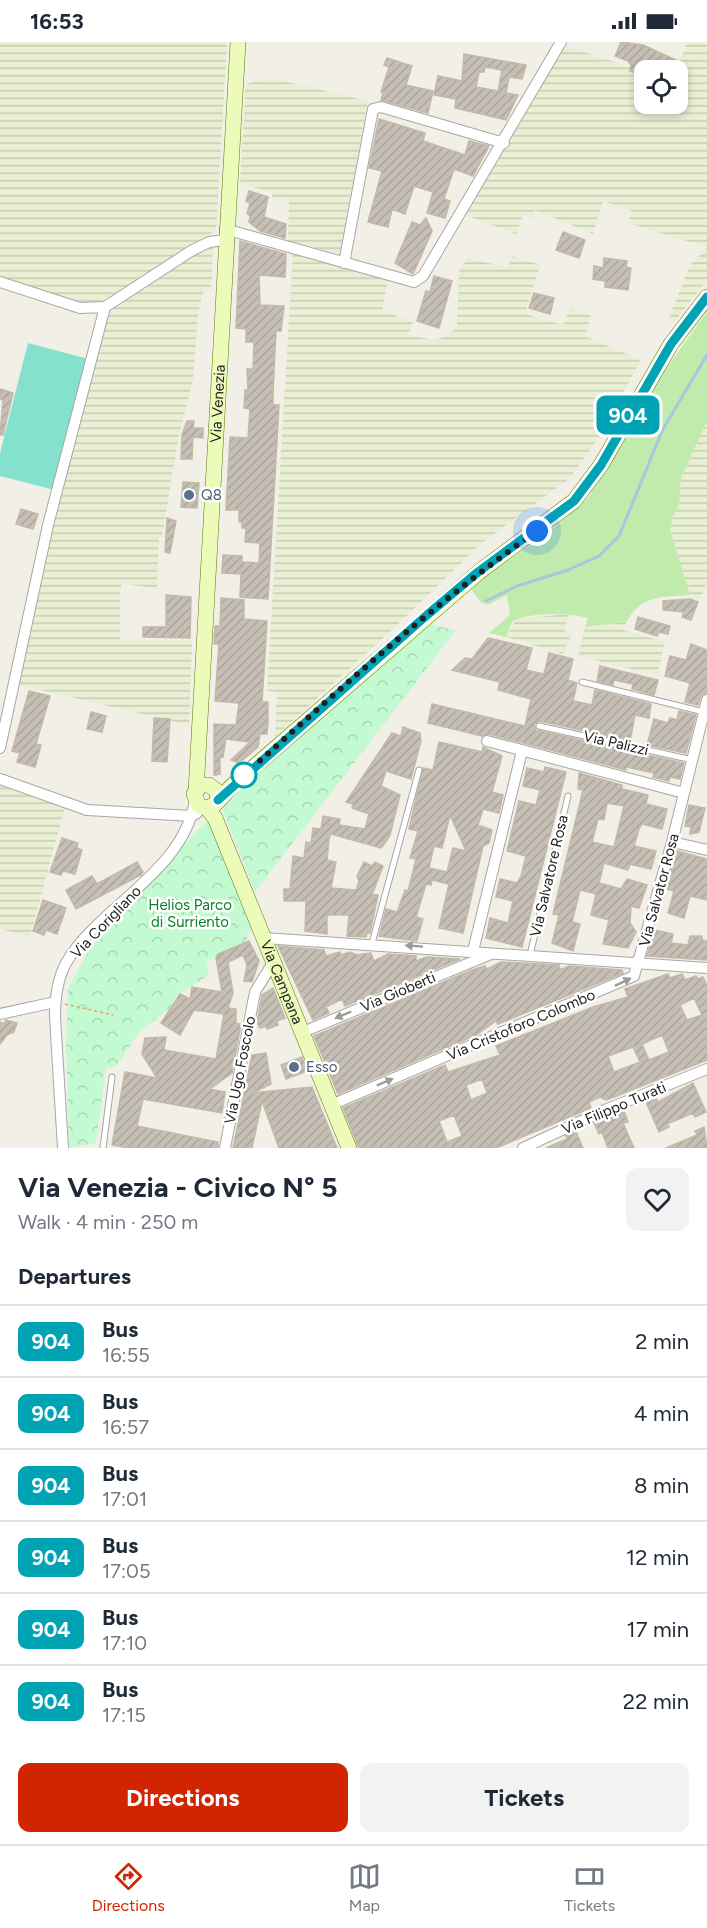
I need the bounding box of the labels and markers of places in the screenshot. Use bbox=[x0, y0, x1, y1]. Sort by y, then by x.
place label: Q8 bbox=[201, 486, 222, 504]
marker: Q8 bbox=[182, 488, 196, 502]
unlabelled marker bbox=[231, 762, 257, 788]
place label: Esso bbox=[306, 1058, 338, 1076]
marker: Esso bbox=[287, 1060, 301, 1074]

